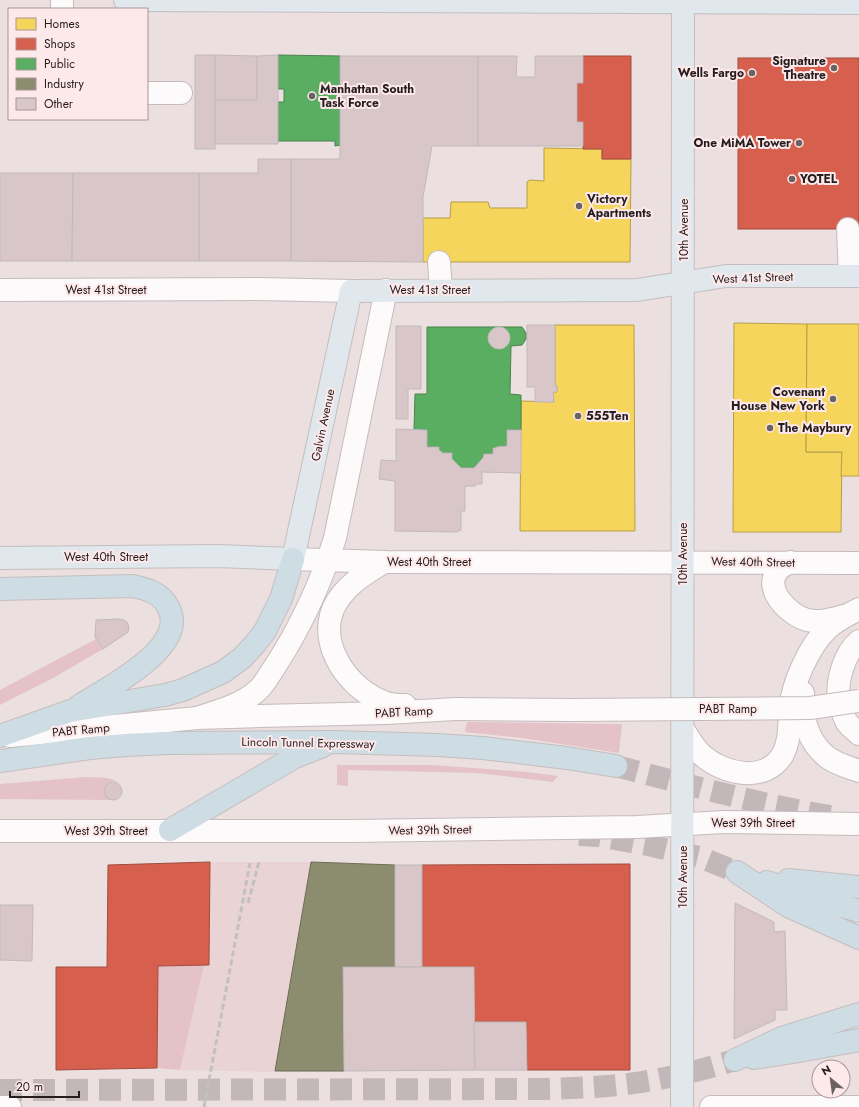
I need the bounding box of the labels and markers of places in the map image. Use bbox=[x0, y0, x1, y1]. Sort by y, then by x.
place label: Signature Theatre bbox=[772, 52, 826, 84]
marker: Signature Theatre bbox=[829, 63, 839, 73]
place label: Wells Fargo bbox=[678, 64, 744, 82]
marker: Wells Fargo bbox=[747, 68, 757, 78]
place label: Manhattan South Task Force bbox=[320, 80, 414, 112]
marker: Manhattan South Task Force bbox=[307, 91, 317, 101]
place label: One MiMA Tower bbox=[693, 134, 791, 152]
marker: One MiMA Tower bbox=[794, 138, 804, 148]
place label: YOTEL bbox=[799, 170, 838, 188]
marker: YOTEL bbox=[787, 174, 797, 184]
place label: Victory Apartments bbox=[586, 190, 652, 222]
marker: Victory Apartments bbox=[574, 201, 584, 211]
place label: Covenant House New York bbox=[731, 383, 825, 415]
marker: Covenant House New York bbox=[828, 394, 838, 404]
place label: 555Ten bbox=[586, 407, 629, 425]
marker: 555Ten bbox=[573, 411, 583, 421]
place label: The Maybury bbox=[778, 419, 852, 437]
marker: The Maybury bbox=[765, 423, 775, 433]

